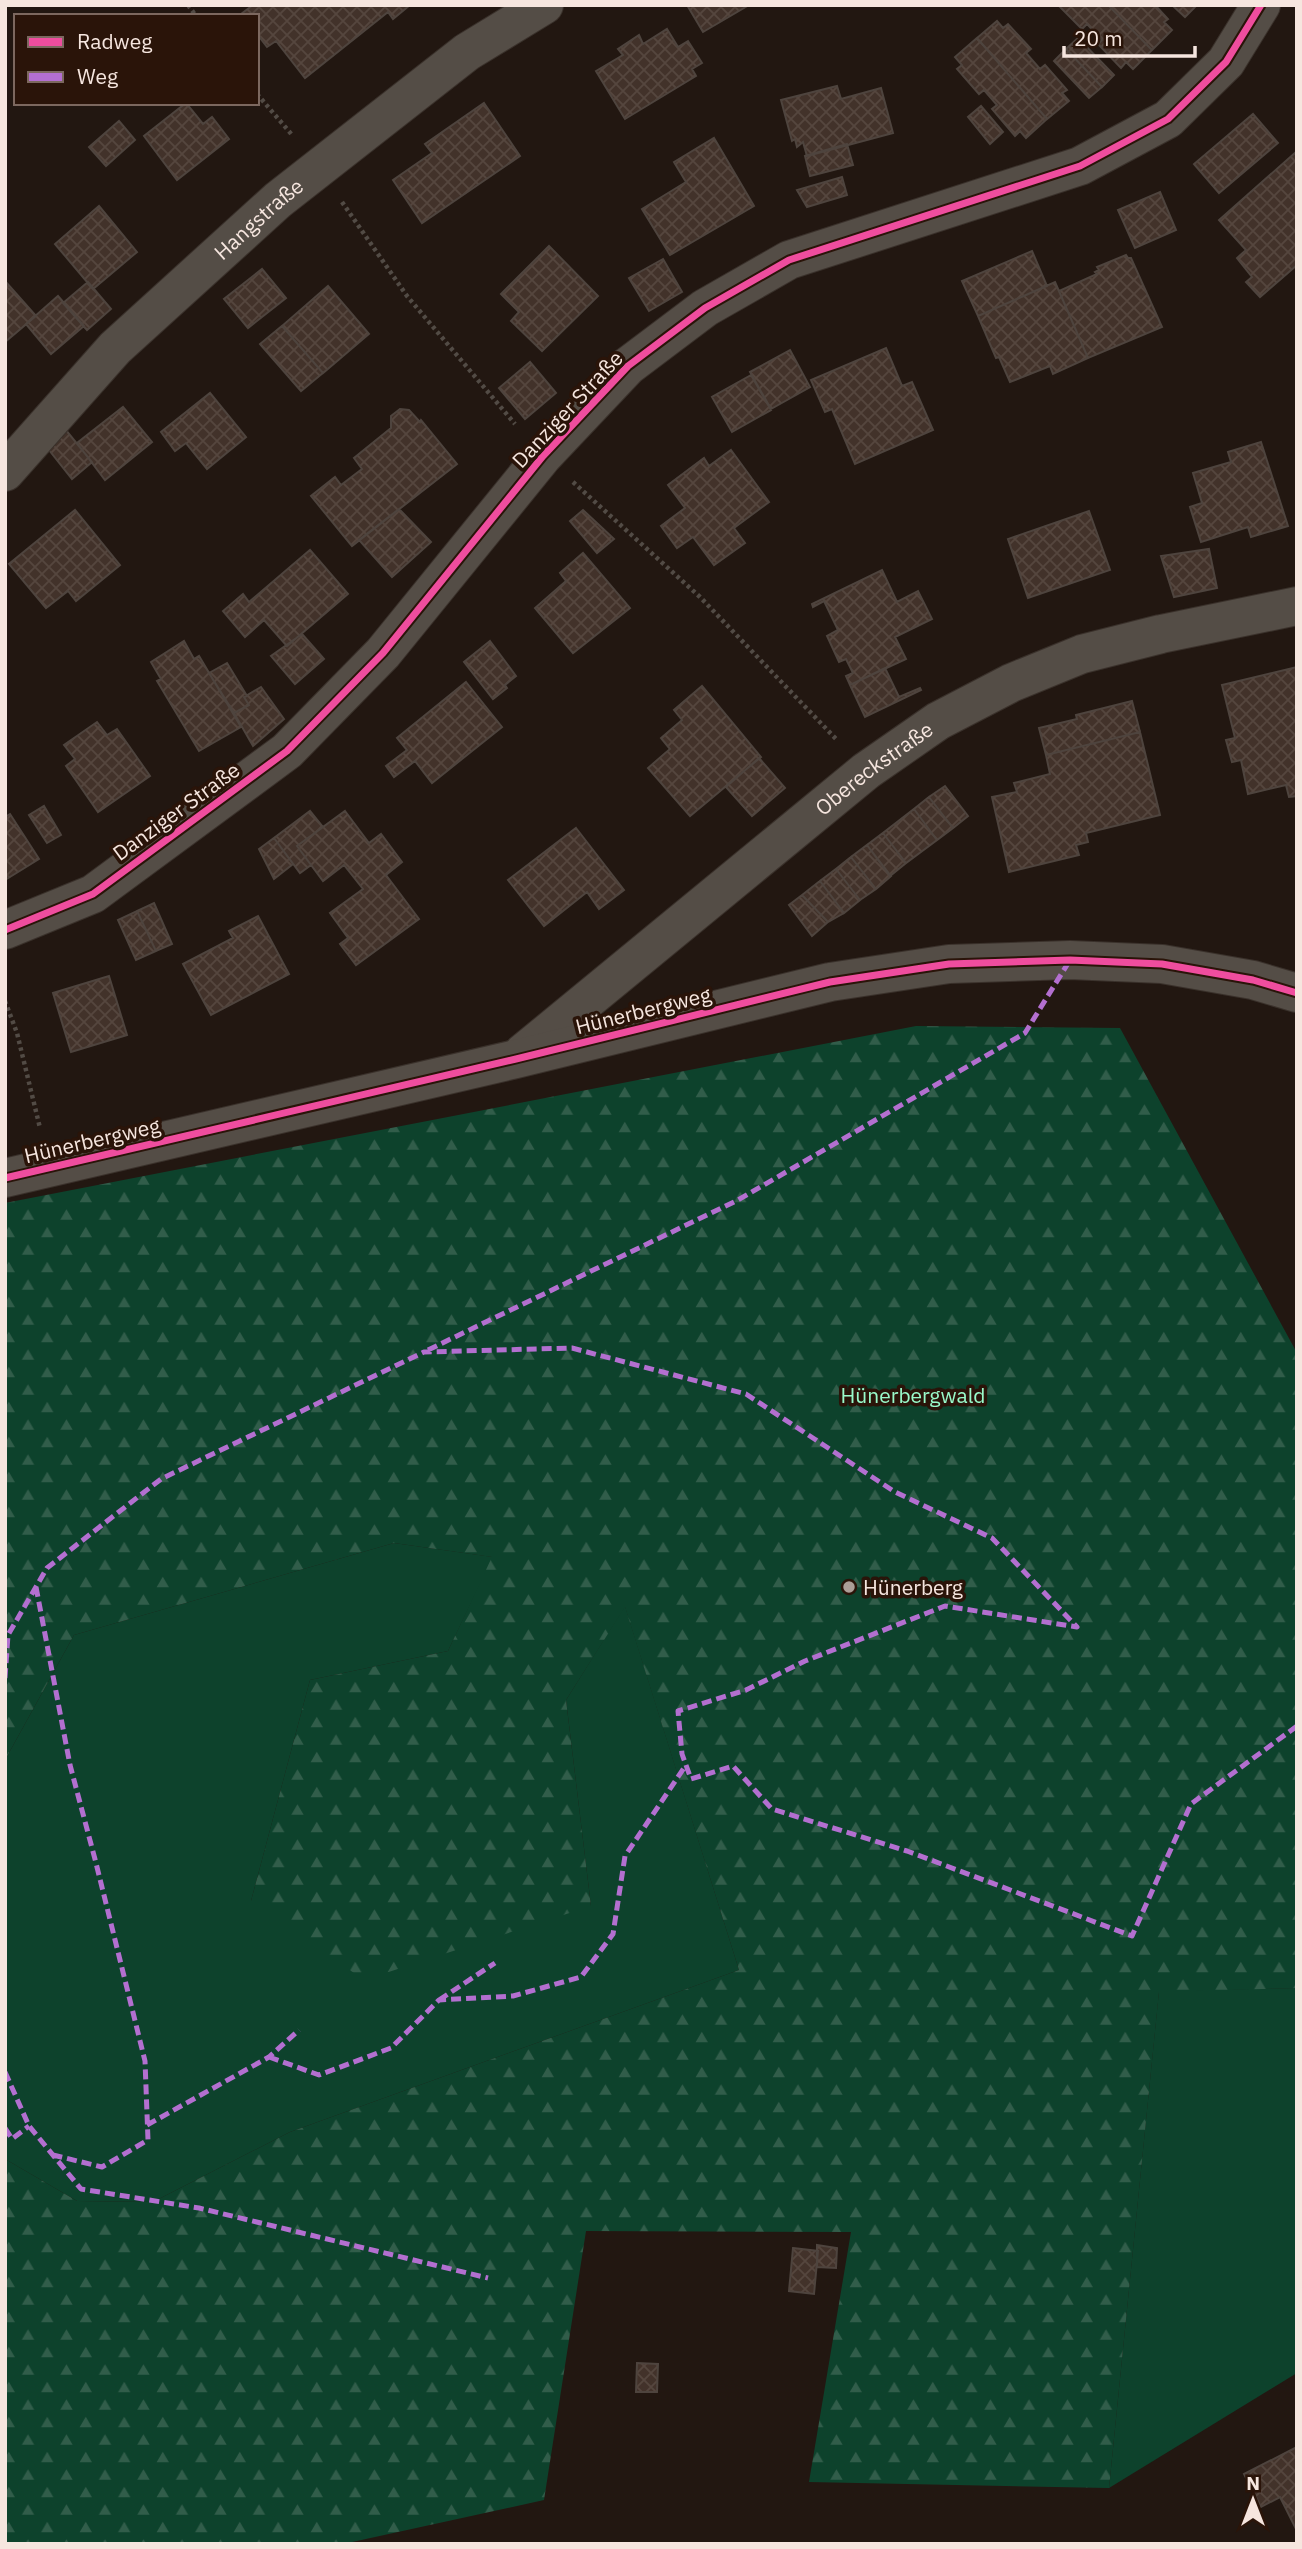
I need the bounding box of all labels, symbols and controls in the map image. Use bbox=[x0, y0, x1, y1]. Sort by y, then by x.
legend bbox=[14, 14, 259, 105]
scale bar bbox=[1064, 14, 1195, 58]
text: 20 m bbox=[1074, 24, 1123, 52]
text: Radweg bbox=[77, 27, 152, 55]
text: Weg bbox=[77, 62, 118, 90]
street label: Hangstraße bbox=[208, 172, 309, 266]
street label: Danziger Straße bbox=[505, 344, 629, 474]
street label: Obereckstraße bbox=[809, 715, 938, 821]
street label: Danziger Straße bbox=[107, 755, 245, 867]
street label: Hünerbergweg bbox=[572, 980, 714, 1040]
street label: Hünerbergweg bbox=[21, 1111, 163, 1169]
park label: Hünerbergwald bbox=[840, 1381, 986, 1409]
place label: Hünerberg bbox=[863, 1573, 963, 1601]
marker: Hünerberg bbox=[841, 1579, 857, 1595]
north arrow bbox=[1218, 2465, 1288, 2535]
text: N bbox=[1246, 2471, 1260, 2495]

